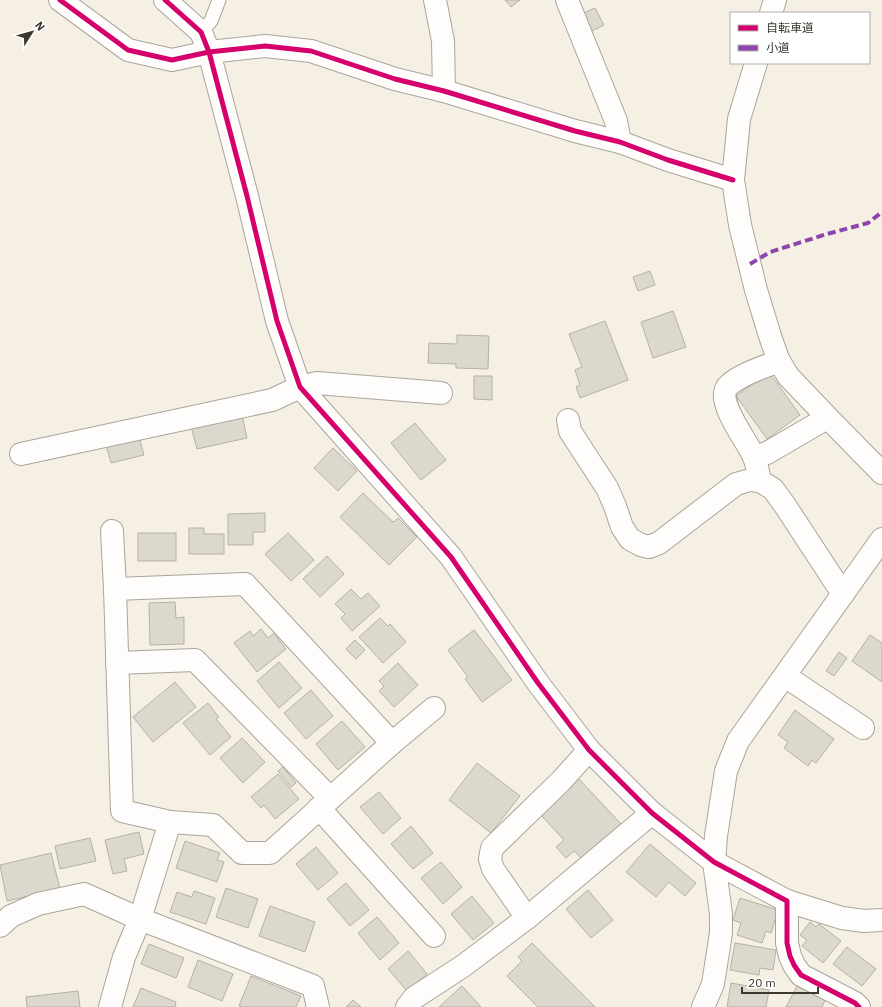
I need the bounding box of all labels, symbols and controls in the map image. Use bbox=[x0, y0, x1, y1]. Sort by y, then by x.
north arrow bbox=[12, 12, 52, 52]
legend bbox=[730, 12, 870, 64]
text: N bbox=[32, 19, 48, 33]
text: 自転車道 bbox=[766, 20, 814, 35]
text: 小道 bbox=[766, 40, 790, 55]
scale bar bbox=[742, 969, 818, 995]
text: 20 m bbox=[748, 975, 776, 990]

